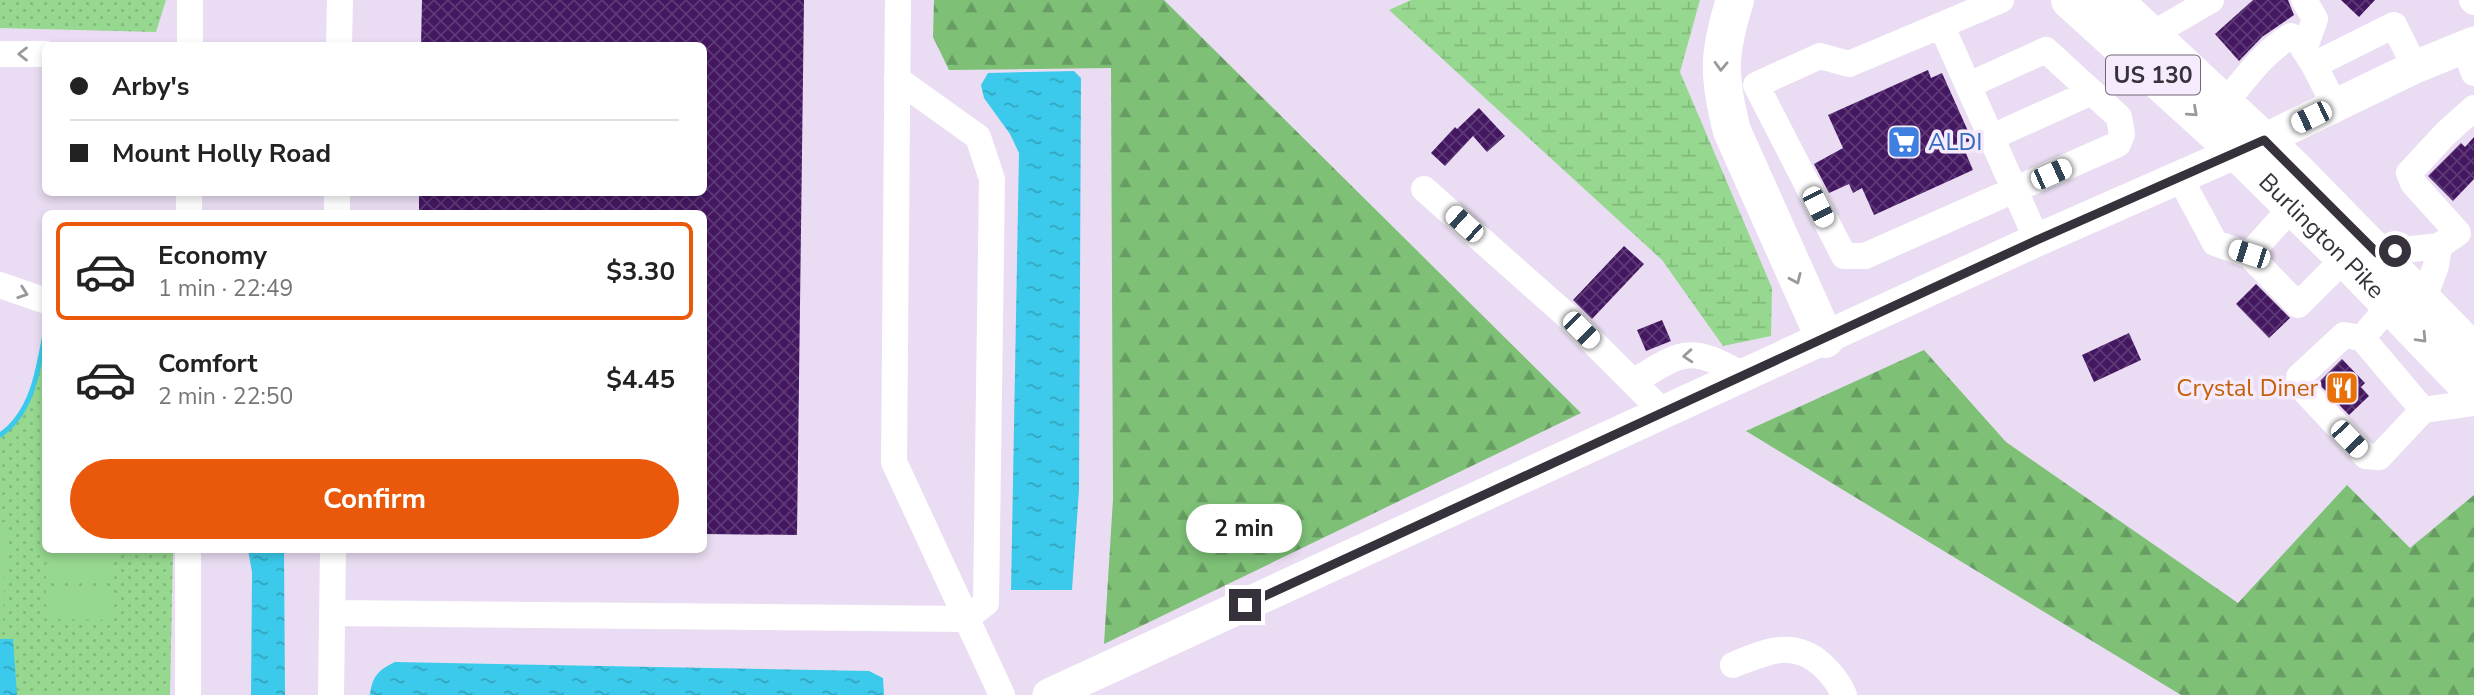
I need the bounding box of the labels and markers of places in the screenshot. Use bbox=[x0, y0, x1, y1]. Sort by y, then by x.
supermarket icon: ALDI bbox=[1885, 123, 1923, 161]
place label: ALDI bbox=[1928, 126, 1982, 158]
restaurant icon: Crystal Diner bbox=[2323, 369, 2361, 407]
place label: Crystal Diner bbox=[2176, 372, 2318, 404]

